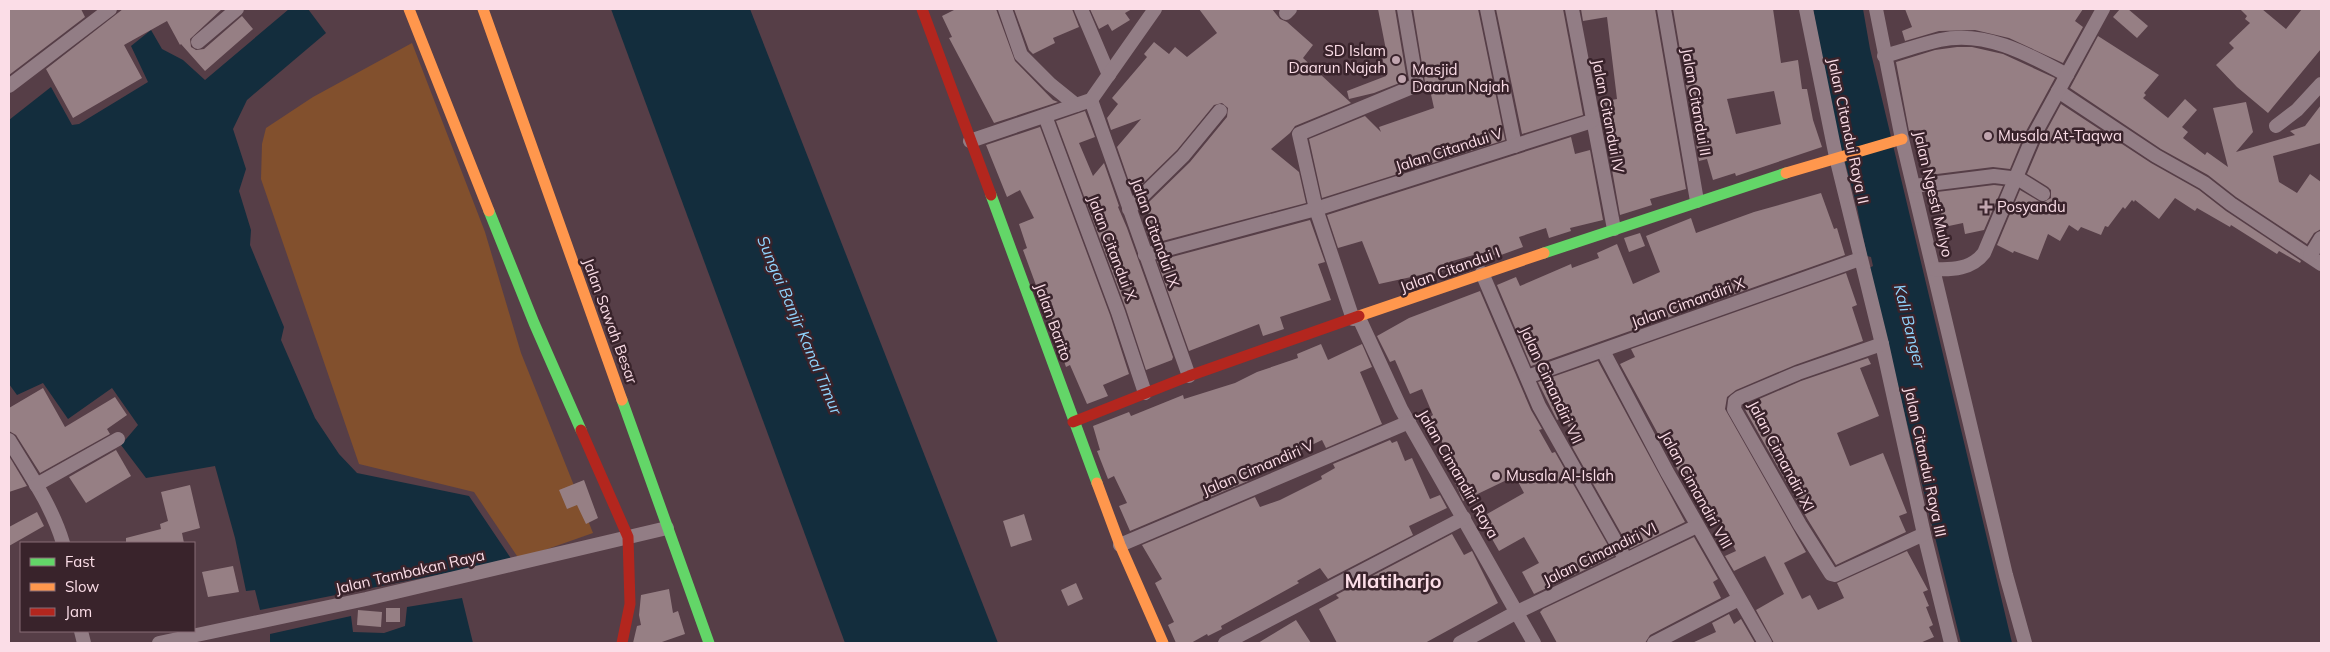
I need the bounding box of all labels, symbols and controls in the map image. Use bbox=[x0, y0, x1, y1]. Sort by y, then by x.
place label: SD Islam Daarun Najah bbox=[1288, 41, 1386, 77]
street label: Jalan Citandui II bbox=[1678, 47, 1715, 157]
marker: SD Islam Daarun Najah bbox=[1390, 54, 1402, 66]
street label: Jalan Citandui Raya II bbox=[1824, 56, 1873, 206]
street label: Jalan Citandui IV bbox=[1588, 57, 1629, 175]
place label: Masjid Daarun Najah bbox=[1412, 60, 1510, 96]
marker: Masjid Daarun Najah bbox=[1396, 73, 1408, 85]
street label: Jalan Citandui V bbox=[1393, 123, 1505, 176]
place label: Musala At-Taqwa bbox=[1998, 126, 2122, 145]
street label: Jalan Ngesti Mulyo bbox=[1910, 129, 1957, 259]
marker: Musala At-Taqwa bbox=[1982, 130, 1994, 142]
street label: Jalan Citandui IX bbox=[1127, 176, 1184, 290]
street label: Jalan Citandui X bbox=[1084, 193, 1141, 303]
place label: Posyandu bbox=[1997, 197, 2066, 216]
marker: Posyandu bbox=[1979, 200, 1993, 214]
water label: Sungai Banjir Kanal Timur bbox=[753, 232, 847, 419]
street label: Jalan Citandui I bbox=[1397, 243, 1502, 296]
street label: Jalan Sawah Besar bbox=[579, 255, 642, 387]
street label: Jalan Cimandiri X bbox=[1629, 273, 1747, 332]
street label: Jalan Barito bbox=[1031, 280, 1076, 363]
water label: Kali Banger bbox=[1890, 282, 1930, 371]
street label: Jalan Cimandiri VII bbox=[1516, 323, 1587, 447]
street label: Jalan Citandui Raya III bbox=[1900, 385, 1951, 539]
street label: Jalan Cimandiri XI bbox=[1744, 397, 1819, 515]
street label: Jalan Cimandiri Raya bbox=[1414, 406, 1503, 542]
street label: Jalan Cimandiri VIII bbox=[1656, 428, 1737, 552]
street label: Jalan Cimandiri V bbox=[1199, 435, 1317, 500]
place label: Musala Al-Islah bbox=[1506, 466, 1614, 485]
marker: Musala Al-Islah bbox=[1490, 470, 1502, 482]
street label: Jalan Cimandiri VI bbox=[1540, 518, 1660, 589]
legend bbox=[20, 542, 195, 632]
street label: Jalan Tambakan Raya bbox=[333, 545, 486, 598]
text: Fast bbox=[65, 552, 95, 571]
district label: Mlatiharjo bbox=[1344, 568, 1442, 593]
text: Slow bbox=[65, 577, 99, 596]
text: Jam bbox=[65, 602, 92, 621]

